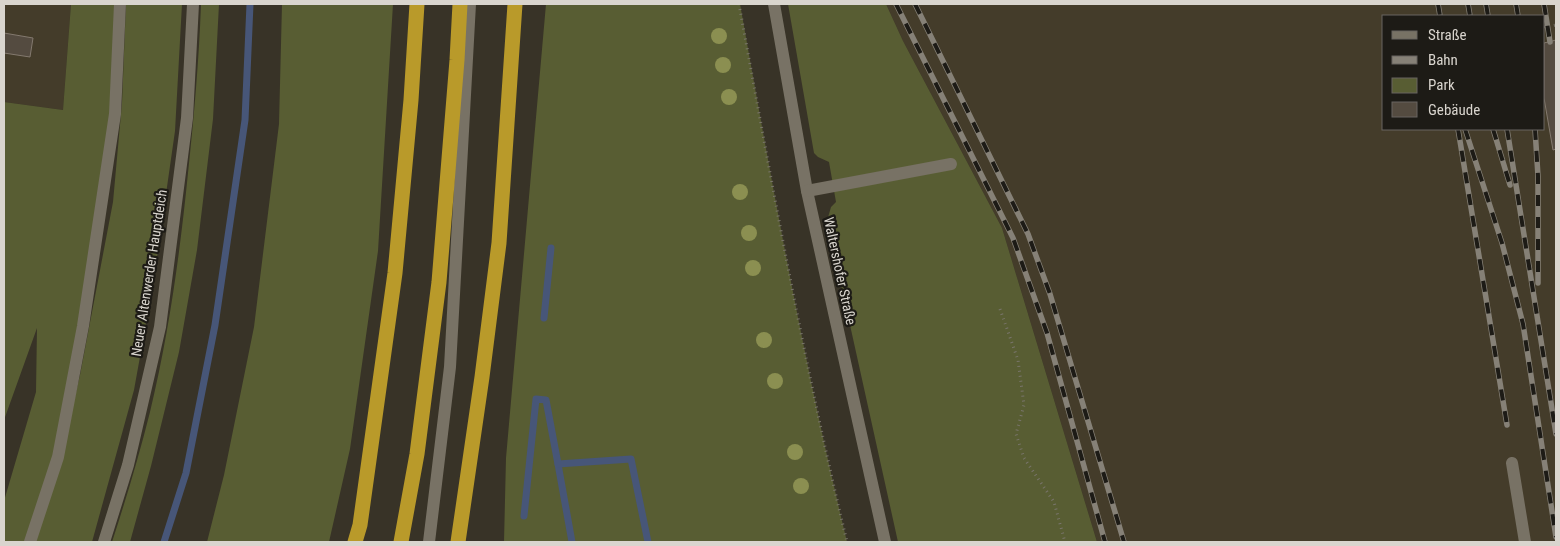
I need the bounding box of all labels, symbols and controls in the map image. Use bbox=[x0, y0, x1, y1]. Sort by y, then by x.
legend bbox=[1382, 15, 1545, 130]
text: Straße bbox=[1428, 26, 1467, 44]
text: Bahn bbox=[1428, 51, 1458, 69]
text: Park bbox=[1428, 76, 1455, 94]
text: Gebäude bbox=[1428, 101, 1480, 119]
street label: Neuer Altenwerder Hauptdeich bbox=[128, 188, 170, 358]
street label: Waltershofer Straße bbox=[821, 216, 859, 327]

